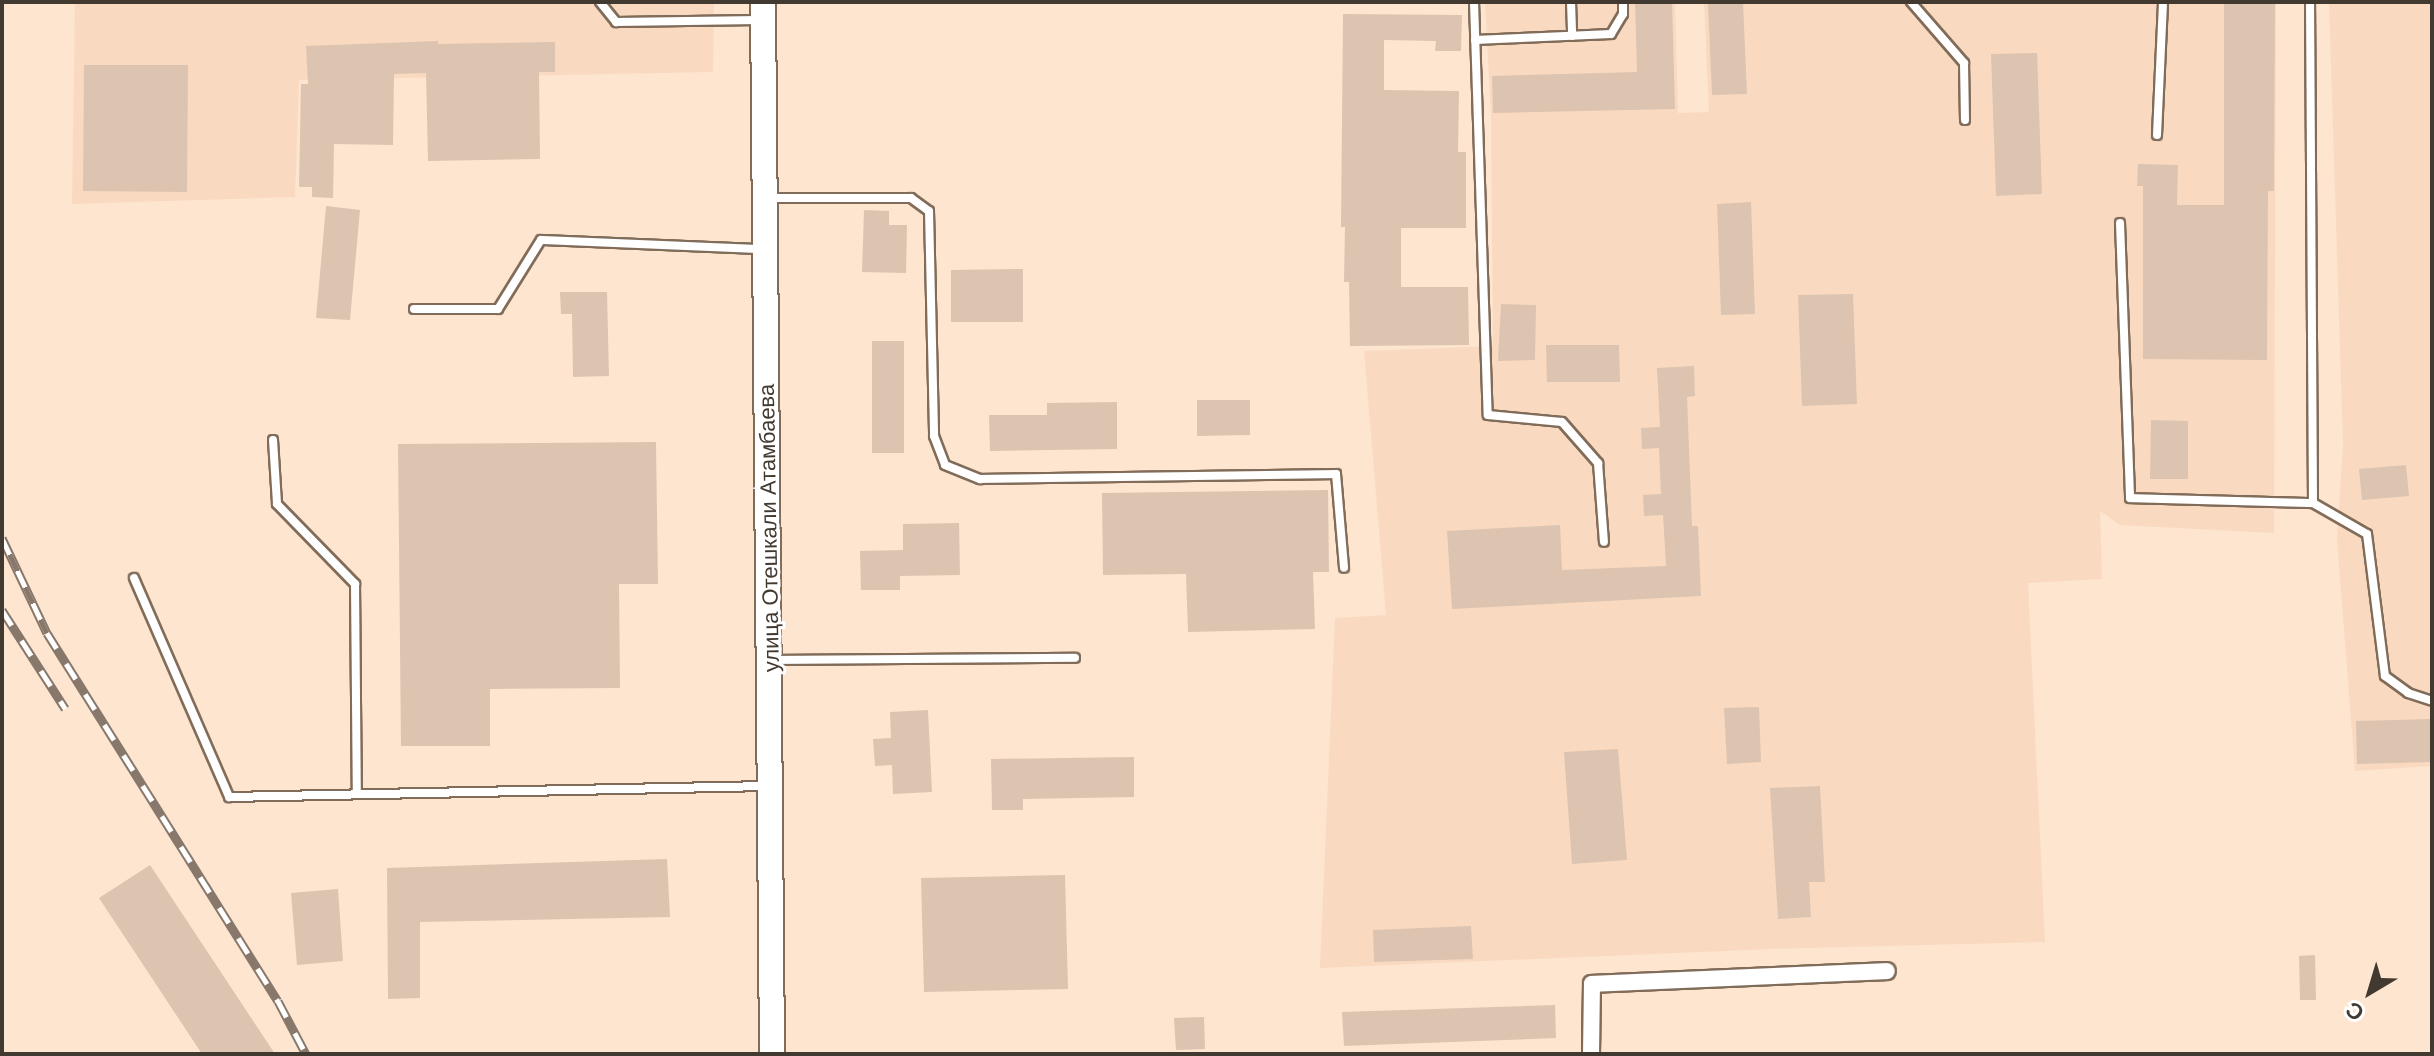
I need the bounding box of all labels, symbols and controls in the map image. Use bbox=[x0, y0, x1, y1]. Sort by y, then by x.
street label: улица Отешкали Атамбаева bbox=[753, 384, 785, 672]
north arrow bbox=[2330, 952, 2410, 1032]
text: С bbox=[2341, 997, 2369, 1026]

